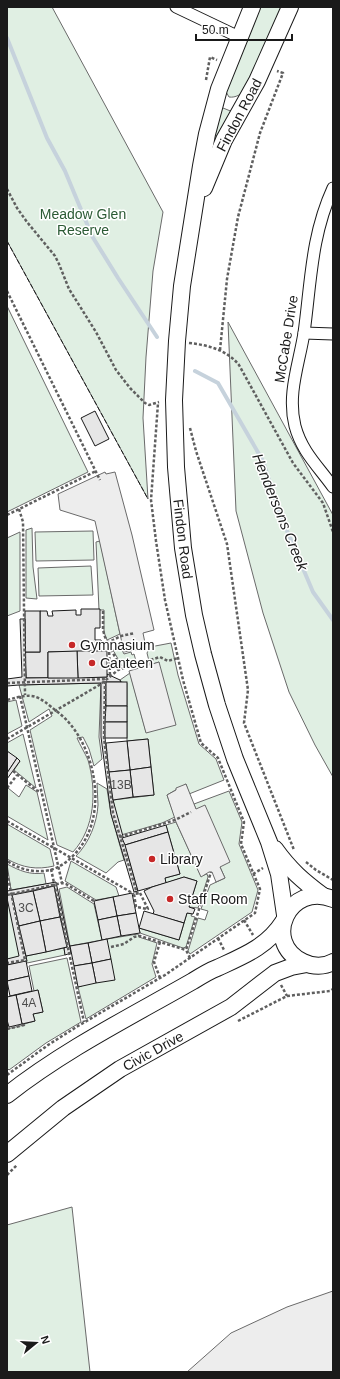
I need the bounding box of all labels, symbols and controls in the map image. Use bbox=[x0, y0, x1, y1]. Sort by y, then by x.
scale bar bbox=[196, 16, 292, 42]
text: 50 m bbox=[202, 23, 229, 37]
street label: Findon Road bbox=[213, 76, 265, 154]
park label: Meadow Glen Reserve bbox=[40, 206, 126, 238]
street label: McCabe Drive bbox=[271, 294, 301, 384]
water label: Hendersons Creek bbox=[249, 451, 312, 574]
street label: Findon Road bbox=[170, 498, 196, 580]
place label: Gymnasium bbox=[80, 637, 155, 653]
marker: Gymnasium bbox=[67, 640, 77, 650]
place label: Canteen bbox=[100, 655, 153, 671]
marker: Canteen bbox=[87, 658, 97, 668]
house number: 13B bbox=[110, 778, 132, 792]
place label: Library bbox=[160, 851, 203, 867]
marker: Library bbox=[147, 854, 157, 864]
place label: Staff Room bbox=[178, 891, 248, 907]
marker: Staff Room bbox=[165, 894, 175, 904]
house number: 3C bbox=[18, 901, 34, 915]
house number: 4A bbox=[22, 996, 36, 1010]
street label: Civic Drive bbox=[120, 1028, 186, 1074]
north arrow bbox=[16, 1323, 56, 1363]
text: N bbox=[39, 1334, 52, 1346]

